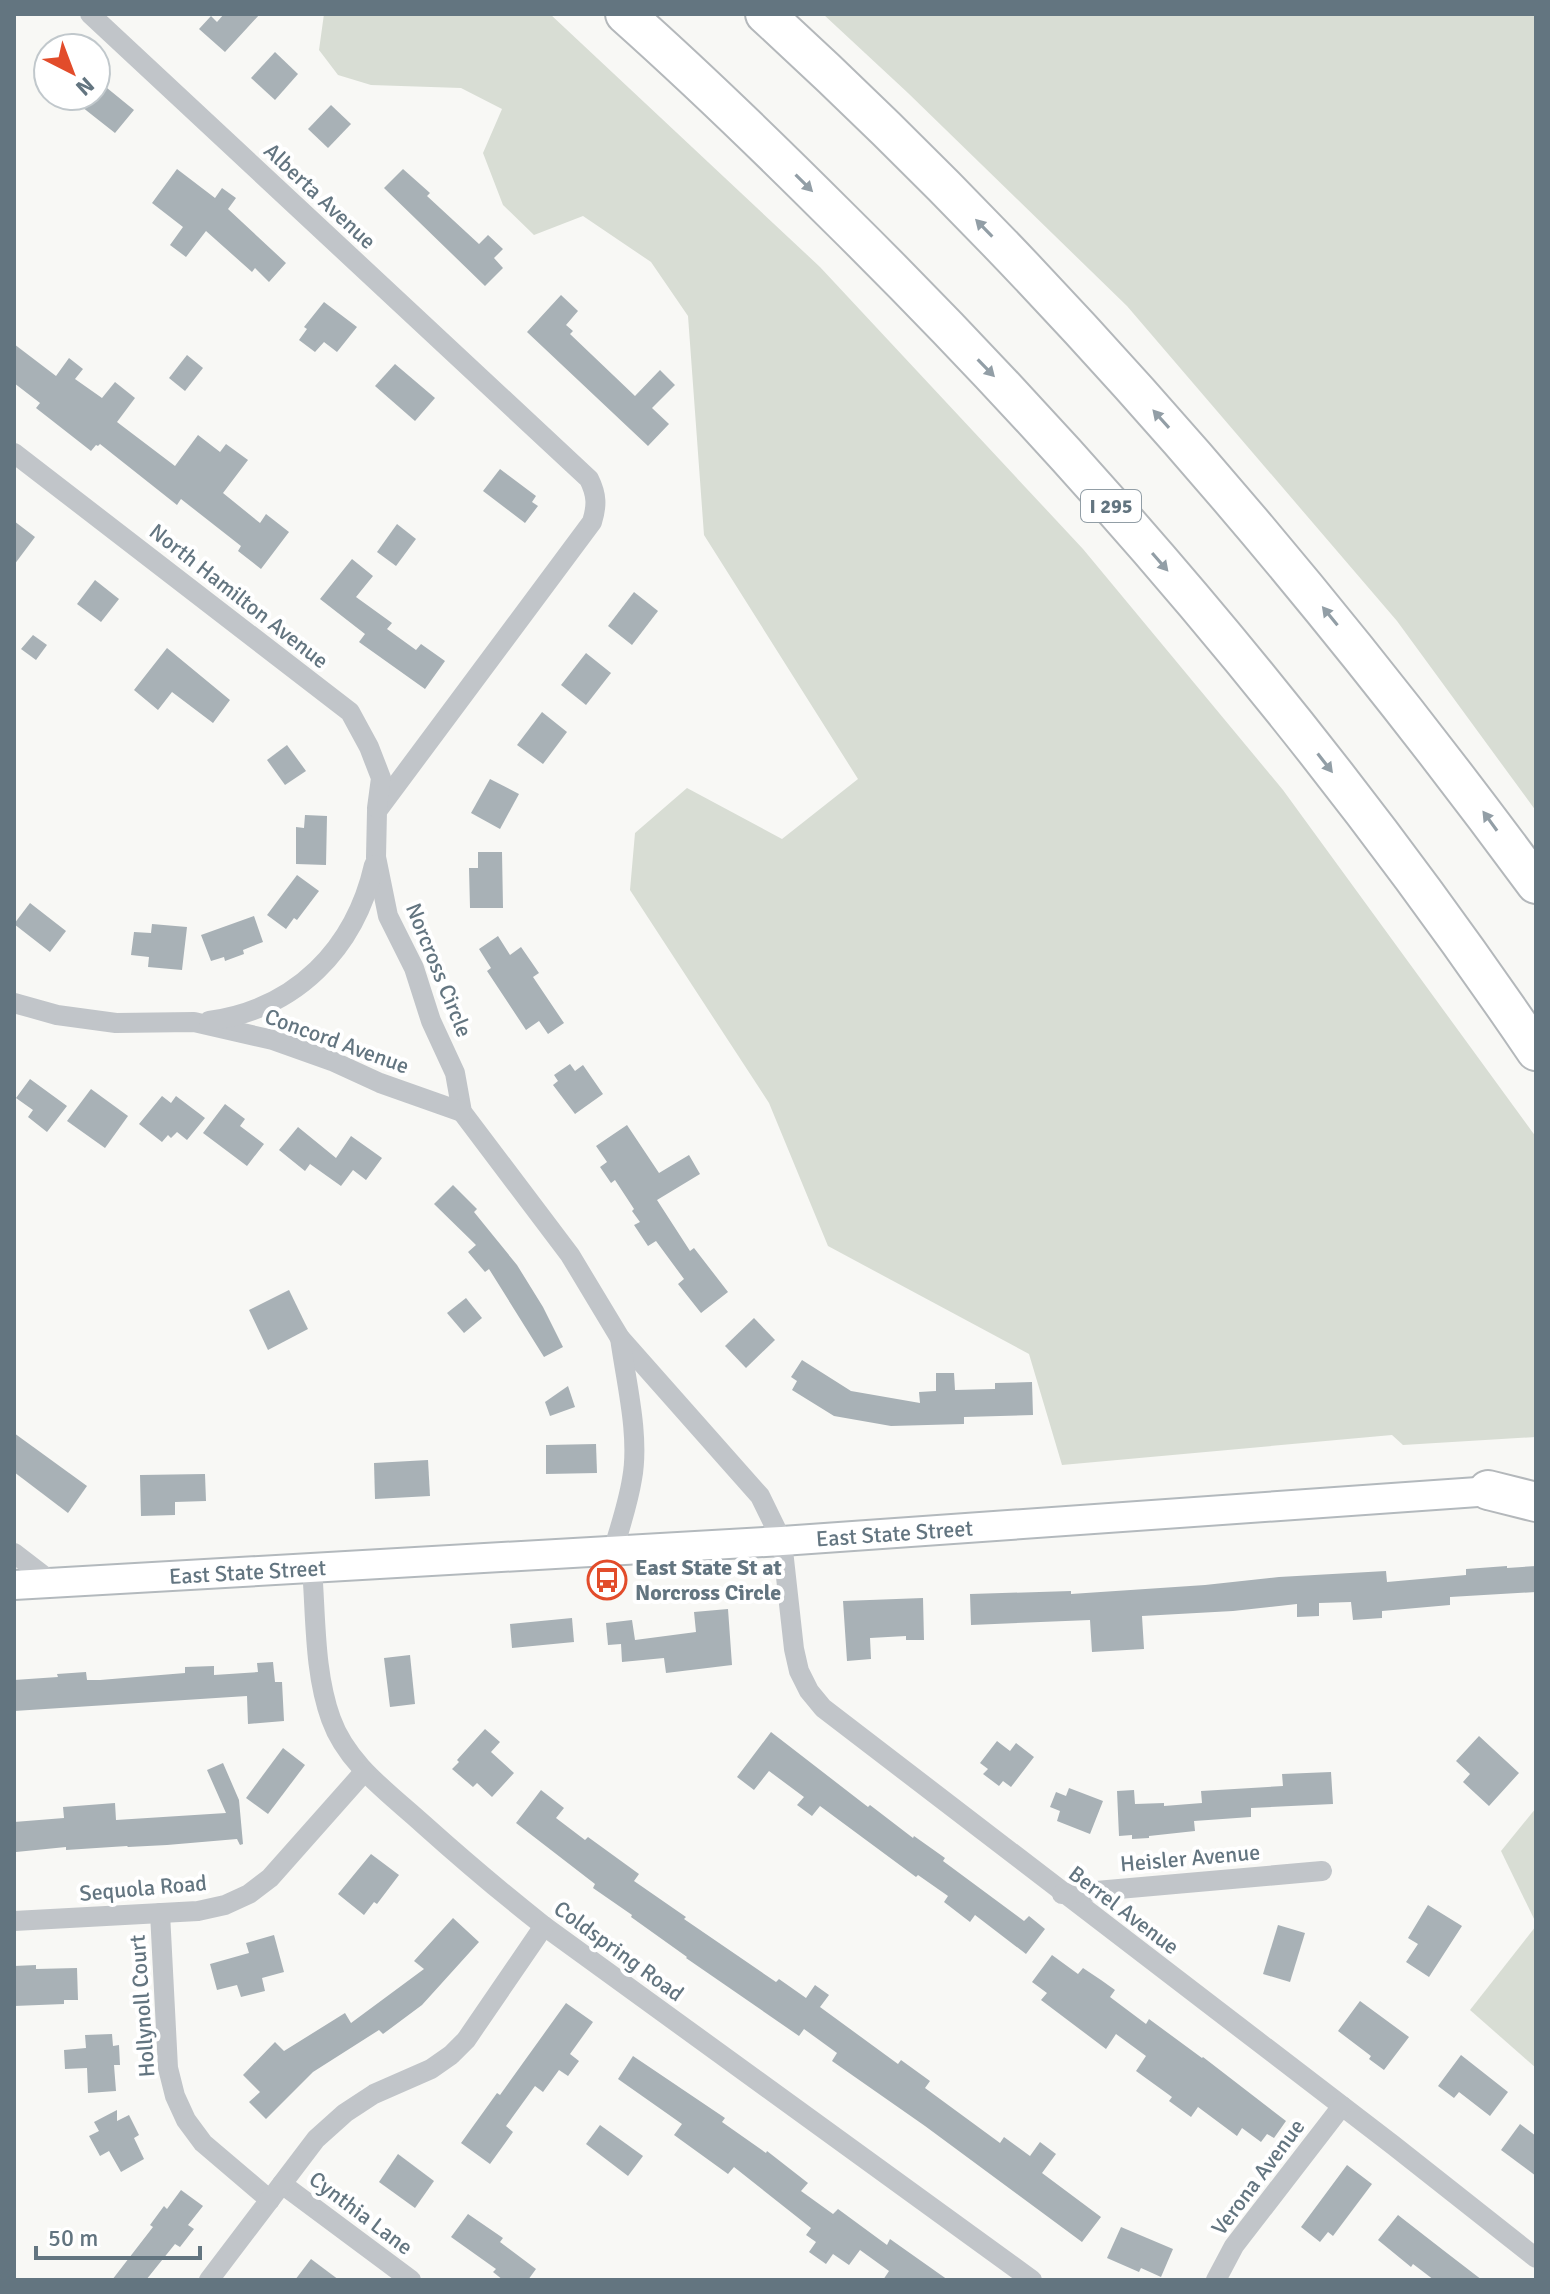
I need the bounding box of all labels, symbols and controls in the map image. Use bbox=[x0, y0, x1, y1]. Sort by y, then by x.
north arrow bbox=[32, 32, 112, 112]
text: N bbox=[70, 71, 100, 102]
street label: Alberta Avenue bbox=[258, 137, 382, 255]
one-way arrow bbox=[794, 173, 813, 192]
one-way arrow bbox=[975, 219, 993, 238]
one-way arrow bbox=[977, 358, 995, 377]
one-way arrow bbox=[1153, 409, 1170, 429]
road number: I 295 bbox=[1081, 490, 1141, 522]
street label: North Hamilton Avenue bbox=[144, 518, 334, 674]
one-way arrow bbox=[1151, 551, 1168, 571]
one-way arrow bbox=[1322, 606, 1339, 626]
one-way arrow bbox=[1316, 753, 1332, 773]
one-way arrow bbox=[1482, 811, 1498, 832]
street label: Norcross Circle bbox=[400, 899, 478, 1041]
street label: Concord Avenue bbox=[261, 1002, 413, 1080]
street label: East State Street bbox=[815, 1514, 974, 1552]
street label: East State Street bbox=[168, 1554, 327, 1590]
place label: East State St at Norcross Circle bbox=[635, 1554, 782, 1606]
bus stop icon: East State St at Norcross Circle bbox=[586, 1559, 628, 1601]
street label: Heisler Avenue bbox=[1119, 1838, 1261, 1878]
street label: Berrel Avenue bbox=[1063, 1860, 1185, 1960]
street label: Sequola Road bbox=[78, 1869, 208, 1907]
street label: Coldspring Road bbox=[549, 1895, 689, 2007]
street label: Hollynoll Court bbox=[124, 1934, 160, 2078]
street label: Verona Avenue bbox=[1206, 2114, 1310, 2240]
street label: Cynthia Lane bbox=[304, 2165, 418, 2261]
scale bar bbox=[36, 2210, 200, 2260]
text: 50 m bbox=[48, 2223, 98, 2253]

